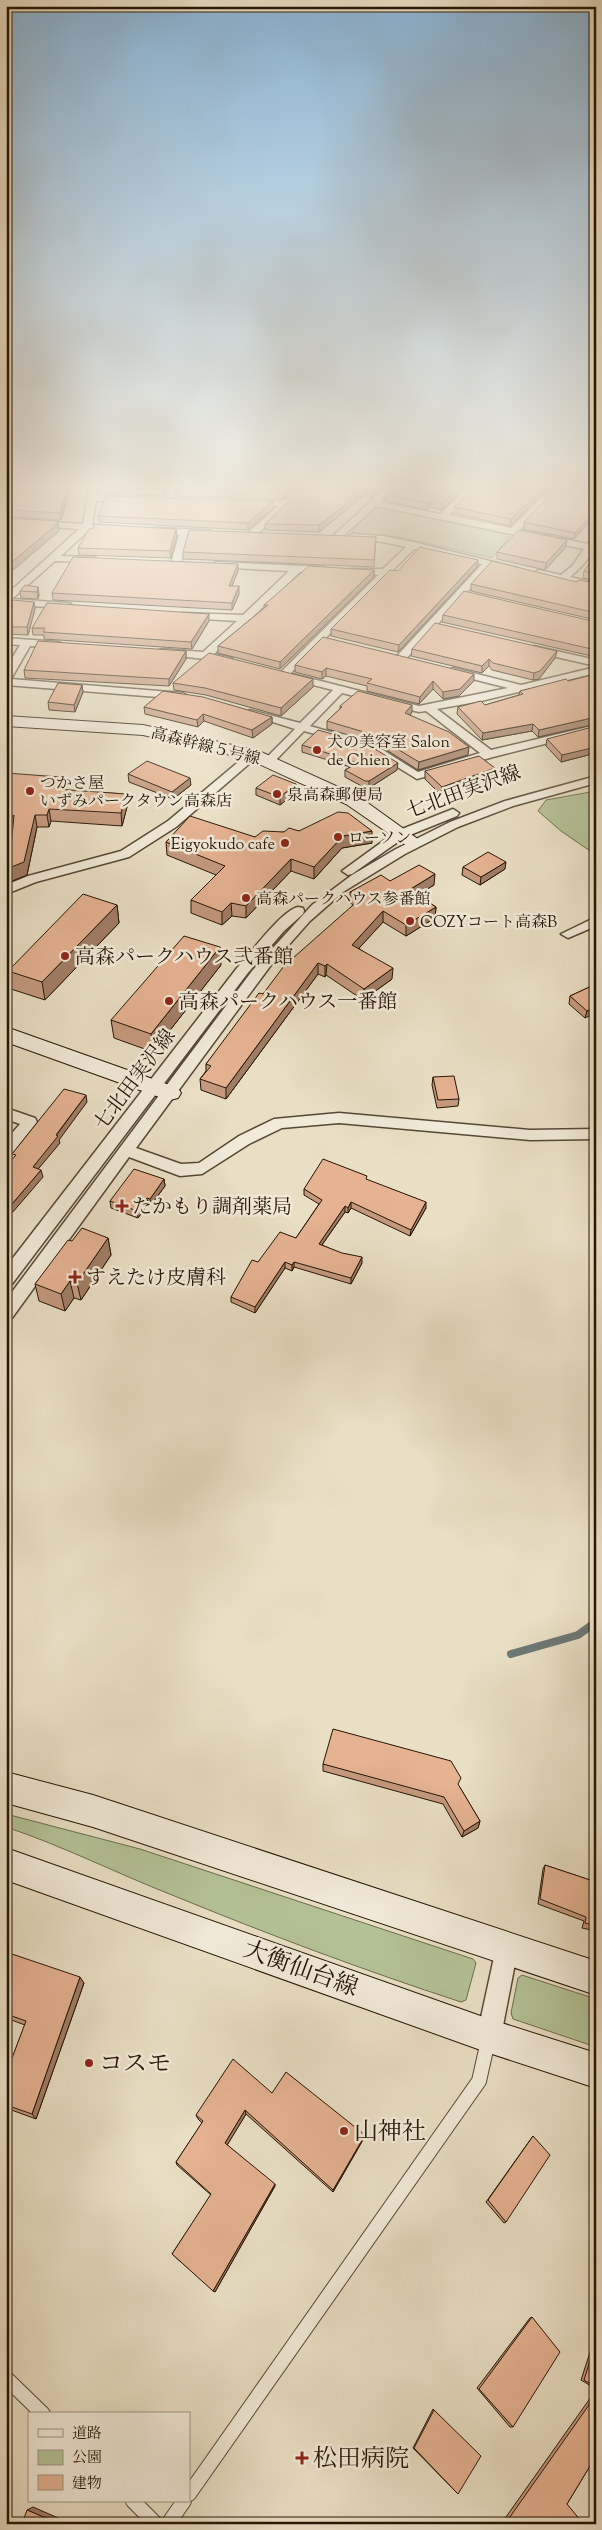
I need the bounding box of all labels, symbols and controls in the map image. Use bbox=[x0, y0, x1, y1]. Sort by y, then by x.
street label: 高森幹線５号線 bbox=[148, 723, 263, 772]
place label: 犬の美容室 Salon de Chien bbox=[327, 732, 450, 773]
marker: 犬の美容室 Salon de Chien bbox=[311, 744, 323, 756]
street label: 七北田実沢線 bbox=[403, 759, 525, 827]
place label: つかさ屋 いずみパークタウン高森店 bbox=[40, 773, 232, 814]
marker: つかさ屋 いずみパークタウン高森店 bbox=[24, 785, 36, 797]
place label: 泉高森郵便局 bbox=[287, 785, 383, 808]
marker: 泉高森郵便局 bbox=[271, 788, 283, 800]
place label: ローソン bbox=[348, 828, 411, 851]
marker: ローソン bbox=[332, 831, 344, 843]
place label: Eigyokudo cafe bbox=[171, 834, 275, 857]
marker: Eigyokudo cafe bbox=[279, 837, 291, 849]
place label: 高森パークハウス参番館 bbox=[256, 889, 431, 912]
marker: 高森パークハウス参番館 bbox=[240, 892, 252, 904]
place label: COZYコート高森B bbox=[420, 912, 557, 935]
marker: COZYコート高森B bbox=[404, 915, 416, 927]
place label: 高森パークハウス弐番館 bbox=[75, 944, 293, 973]
marker: 高森パークハウス弐番館 bbox=[59, 950, 71, 962]
place label: 高森パークハウス一番館 bbox=[179, 989, 397, 1018]
marker: 高森パークハウス一番館 bbox=[163, 995, 175, 1007]
street label: 七北田実沢線 bbox=[88, 1024, 184, 1137]
place label: たかもり調剤薬局 bbox=[132, 1194, 292, 1223]
marker: たかもり調剤薬局 bbox=[116, 1200, 128, 1212]
place label: すえたけ皮膚科 bbox=[86, 1265, 226, 1294]
marker: すえたけ皮膚科 bbox=[68, 1270, 82, 1284]
street label: 大衡仙台線 bbox=[238, 1933, 363, 2006]
place label: コスモ bbox=[99, 2048, 171, 2082]
marker: コスモ bbox=[83, 2057, 95, 2069]
place label: 山神社 bbox=[354, 2116, 426, 2150]
marker: 山神社 bbox=[338, 2125, 350, 2137]
legend bbox=[28, 2412, 190, 2502]
text: 道路 bbox=[72, 2424, 102, 2445]
place label: 松田病院 bbox=[313, 2443, 409, 2477]
text: 公園 bbox=[72, 2448, 102, 2469]
marker: 松田病院 bbox=[295, 2451, 309, 2465]
text: 建物 bbox=[72, 2474, 102, 2495]

